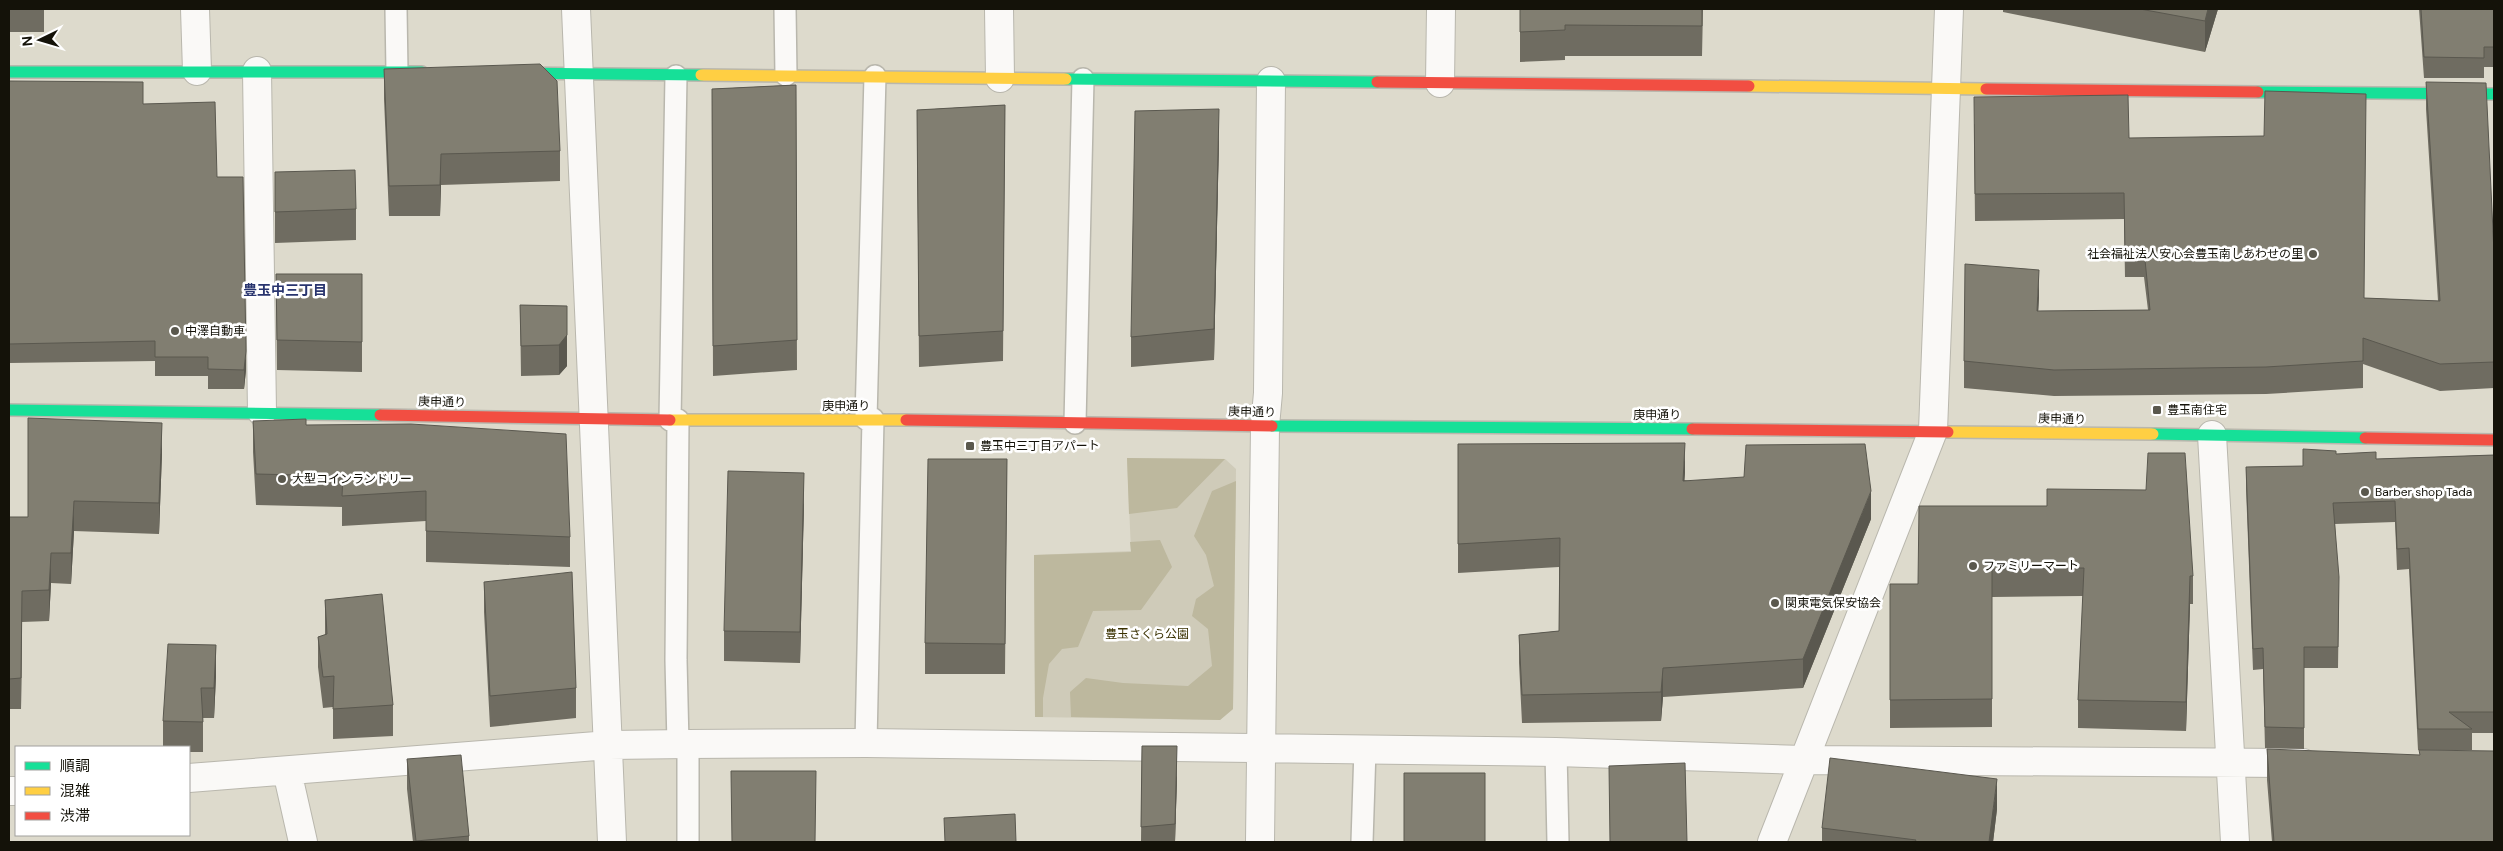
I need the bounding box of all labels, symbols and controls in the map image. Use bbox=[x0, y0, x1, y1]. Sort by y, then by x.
north arrow bbox=[15, 15, 65, 65]
text: N bbox=[18, 35, 36, 47]
place label: 社会福祉法人安心会豊玉南しあわせの里 bbox=[2087, 246, 2303, 262]
marker: 社会福祉法人安心会豊玉南しあわせの里 bbox=[2307, 248, 2319, 260]
district label: 豊玉中三丁目 bbox=[243, 281, 327, 299]
place label: 中澤自動車 bbox=[185, 323, 245, 339]
marker: 中澤自動車 bbox=[169, 325, 181, 337]
street label: 庚申通り bbox=[418, 394, 466, 410]
street label: 庚申通り bbox=[822, 398, 870, 414]
place label: 豊玉南住宅 bbox=[2167, 402, 2227, 418]
street label: 庚申通り bbox=[1228, 404, 1276, 420]
marker: 豊玉南住宅 bbox=[2151, 404, 2163, 416]
street label: 庚申通り bbox=[1633, 407, 1681, 423]
street label: 庚申通り bbox=[2038, 411, 2086, 427]
place label: 豊玉中三丁目アパート bbox=[980, 438, 1100, 454]
marker: 豊玉中三丁目アパート bbox=[964, 440, 976, 452]
place label: 大型コインランドリー bbox=[292, 471, 412, 487]
marker: 大型コインランドリー bbox=[276, 473, 288, 485]
place label: Barber shop Tada bbox=[2375, 484, 2472, 500]
marker: Barber shop Tada bbox=[2359, 486, 2371, 498]
place label: ファミリーマート bbox=[1983, 558, 2079, 574]
marker: ファミリーマート bbox=[1967, 560, 1979, 572]
place label: 関東電気保安協会 bbox=[1785, 595, 1881, 611]
marker: 関東電気保安協会 bbox=[1769, 597, 1781, 609]
park label: 豊玉さくら公園 bbox=[1105, 626, 1189, 642]
legend bbox=[15, 746, 190, 836]
text: 順調 bbox=[60, 756, 90, 776]
text: 混雑 bbox=[60, 781, 90, 801]
text: 渋滞 bbox=[60, 806, 90, 826]

